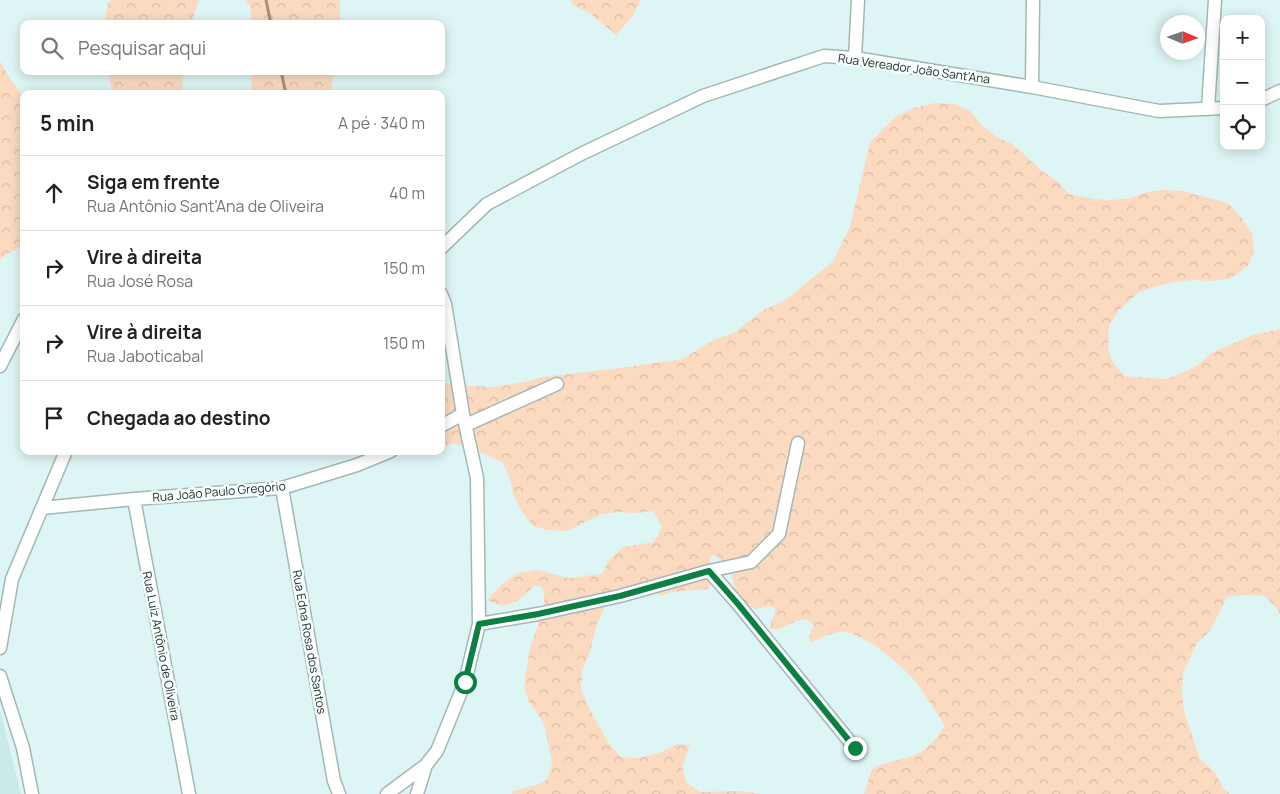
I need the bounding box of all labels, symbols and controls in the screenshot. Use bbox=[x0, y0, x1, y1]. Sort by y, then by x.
north arrow bbox=[1160, 15, 1205, 60]
map controls bbox=[1220, 15, 1265, 150]
button: + bbox=[1220, 15, 1265, 60]
search box bbox=[20, 20, 445, 75]
icon: search bbox=[38, 34, 66, 62]
text: Pesquisar aqui bbox=[78, 35, 206, 61]
street label: Rua Vereador João Sant'Ana bbox=[837, 49, 991, 88]
button: − bbox=[1220, 60, 1265, 105]
button: locate bbox=[1220, 105, 1265, 150]
text: 5 min bbox=[40, 109, 94, 137]
text: A pé · 340 m bbox=[338, 112, 425, 134]
text: Siga em frente bbox=[87, 169, 220, 195]
icon: ahead bbox=[40, 179, 68, 207]
text: 40 m bbox=[389, 182, 425, 204]
text: Rua Antônio Sant'Ana de Oliveira bbox=[87, 195, 324, 217]
text: Vire à direita bbox=[87, 244, 202, 270]
icon: right bbox=[40, 254, 68, 282]
text: 150 m bbox=[383, 257, 425, 279]
text: Rua José Rosa bbox=[87, 270, 193, 292]
text: Vire à direita bbox=[87, 319, 202, 345]
icon: right bbox=[40, 329, 68, 357]
text: 150 m bbox=[383, 332, 425, 354]
text: Rua Jaboticabal bbox=[87, 345, 204, 367]
icon: arrive bbox=[40, 404, 68, 432]
text: Chegada ao destino bbox=[87, 405, 270, 431]
street label: Rua João Paulo Gregório bbox=[152, 477, 286, 506]
street label: Rua Edna Rosa dos Santos bbox=[288, 569, 331, 715]
street label: Rua Luiz Antônio de Oliveira bbox=[139, 570, 184, 722]
route start bbox=[454, 671, 477, 694]
route end bbox=[844, 737, 867, 760]

